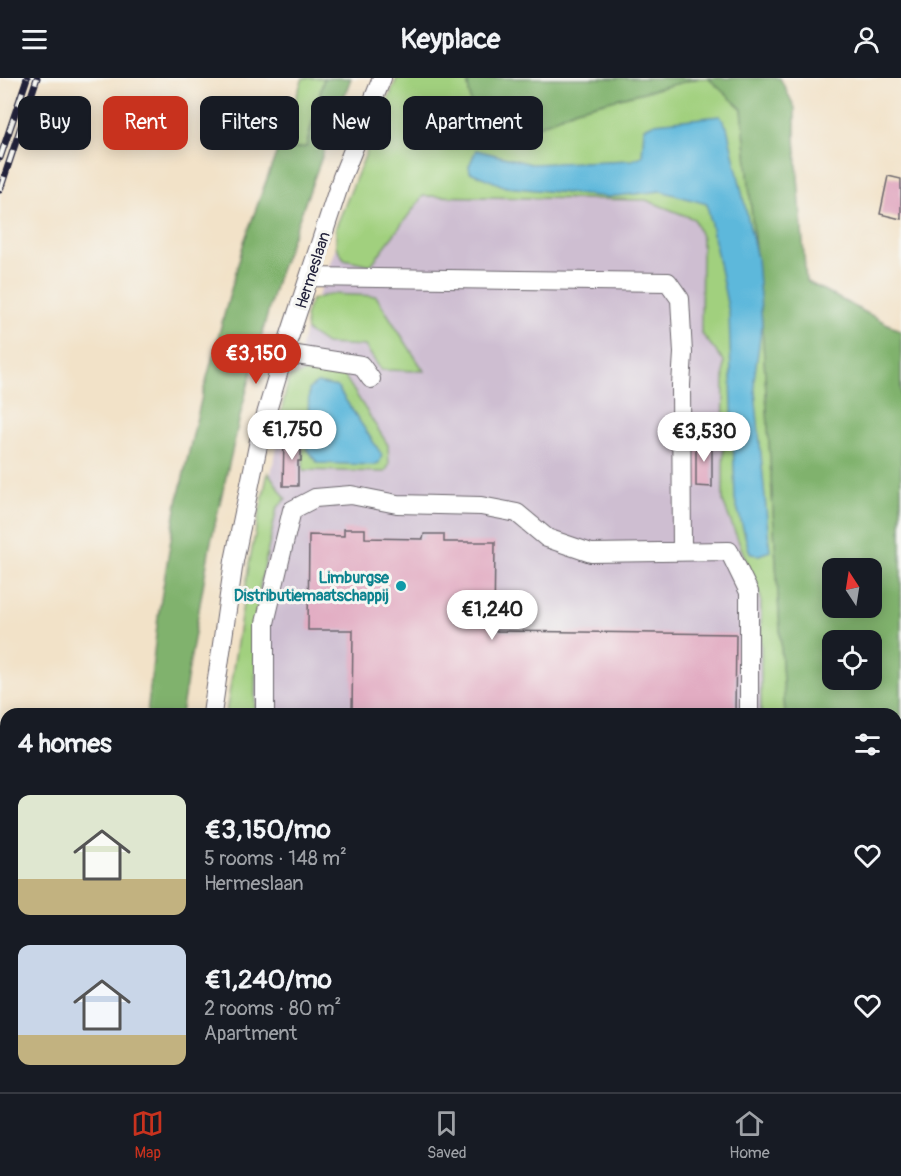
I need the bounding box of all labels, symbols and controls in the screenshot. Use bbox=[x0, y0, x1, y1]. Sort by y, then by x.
icon: menu bbox=[18, 23, 51, 56]
text: Keyplace bbox=[401, 23, 500, 56]
icon: person bbox=[850, 23, 883, 56]
chip: Buy bbox=[18, 96, 91, 150]
chip: Rent bbox=[103, 96, 188, 150]
chip: Filters bbox=[200, 96, 299, 150]
chip: New bbox=[311, 96, 391, 150]
chip: Apartment bbox=[403, 96, 543, 150]
street label: Hermeslaan bbox=[291, 229, 335, 311]
pin: €3,150 bbox=[207, 334, 305, 385]
text: €3,150 bbox=[225, 341, 287, 366]
pin: €1,750 bbox=[243, 410, 341, 461]
pin: €3,530 bbox=[655, 412, 753, 463]
text: €1,750 bbox=[261, 417, 323, 442]
text: €3,530 bbox=[671, 419, 737, 444]
north arrow bbox=[822, 558, 882, 618]
map controls bbox=[822, 558, 882, 690]
place label: Limburgse Distributiemaatschappij bbox=[234, 568, 390, 606]
marker: Limburgse Distributiemaatschappij bbox=[394, 579, 408, 593]
pin: €1,240 bbox=[443, 590, 541, 641]
text: €1,240 bbox=[461, 597, 523, 622]
button: locate bbox=[822, 630, 882, 690]
text: 4 homes bbox=[18, 728, 112, 760]
icon: filters bbox=[851, 728, 884, 761]
text: €3,150/mo bbox=[204, 814, 331, 846]
icon: home bbox=[66, 819, 138, 891]
icon: heart bbox=[851, 839, 884, 872]
text: 5 rooms · 148 m² bbox=[204, 846, 347, 871]
text: Hermeslaan bbox=[204, 871, 304, 896]
text: €1,240/mo bbox=[204, 964, 332, 996]
icon: home bbox=[66, 969, 138, 1041]
icon: heart bbox=[851, 989, 884, 1022]
text: 2 rooms · 80 m² bbox=[204, 996, 341, 1021]
text: Apartment bbox=[204, 1021, 297, 1046]
tab: Map bbox=[131, 1107, 164, 1163]
tab: Saved bbox=[427, 1107, 467, 1163]
tab: Home bbox=[729, 1107, 770, 1163]

